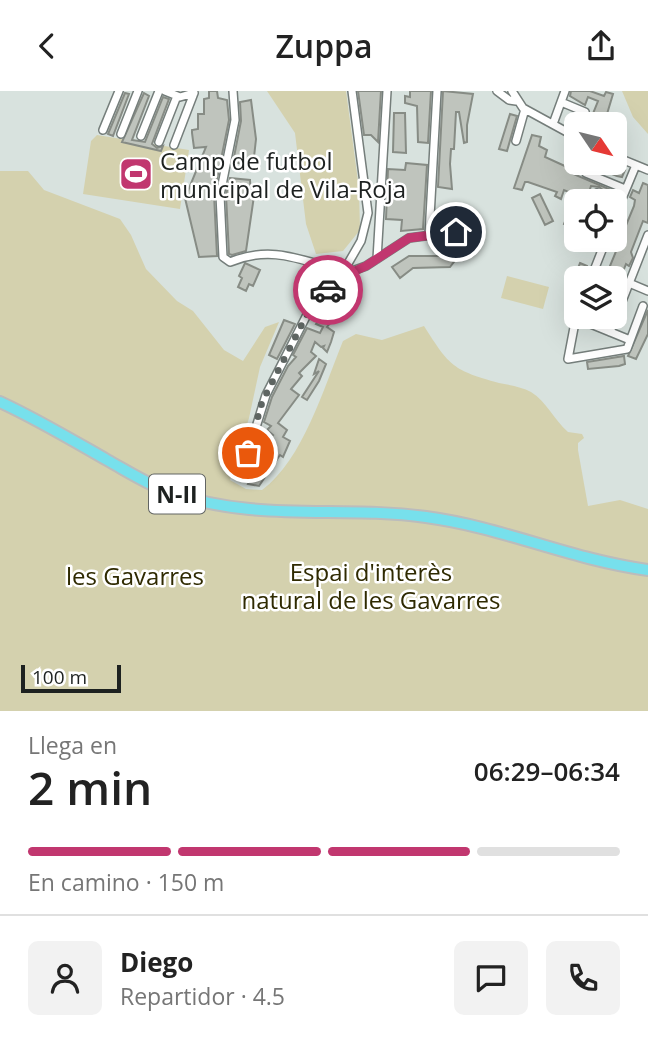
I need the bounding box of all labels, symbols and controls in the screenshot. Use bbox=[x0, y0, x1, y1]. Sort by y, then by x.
text: Zuppa bbox=[275, 24, 373, 67]
icon: back bbox=[28, 27, 66, 65]
icon: share bbox=[582, 27, 620, 65]
north arrow bbox=[564, 112, 626, 175]
map controls bbox=[564, 112, 627, 329]
place label: Camp de futbol municipal de Vila-Roja bbox=[160, 144, 406, 205]
sports icon: Camp de futbol municipal de Vila-Roja bbox=[117, 155, 155, 193]
button: locate bbox=[564, 189, 627, 252]
pin bbox=[426, 202, 486, 262]
icon: home bbox=[437, 213, 475, 251]
courier bbox=[293, 255, 363, 325]
button: layers bbox=[564, 266, 627, 329]
icon: car bbox=[309, 271, 347, 309]
pin bbox=[218, 423, 278, 483]
icon: bag bbox=[229, 434, 267, 472]
road number: N-II bbox=[149, 475, 205, 513]
park label: Espai d'interès natural de les Gavarres bbox=[241, 555, 501, 616]
park label: les Gavarres bbox=[66, 559, 204, 592]
scale bar bbox=[21, 662, 121, 694]
text: 100 m bbox=[32, 664, 87, 690]
text: Llega en bbox=[28, 729, 117, 761]
text: 06:29–06:34 bbox=[474, 753, 620, 789]
text: 2 min bbox=[28, 756, 152, 818]
text: En camino · 150 m bbox=[28, 866, 224, 898]
button: person bbox=[28, 941, 102, 1015]
button: chat bbox=[454, 941, 528, 1015]
button: phone bbox=[546, 941, 620, 1015]
text: Diego bbox=[120, 944, 193, 980]
text: Repartidor · 4.5 bbox=[120, 980, 285, 1012]

